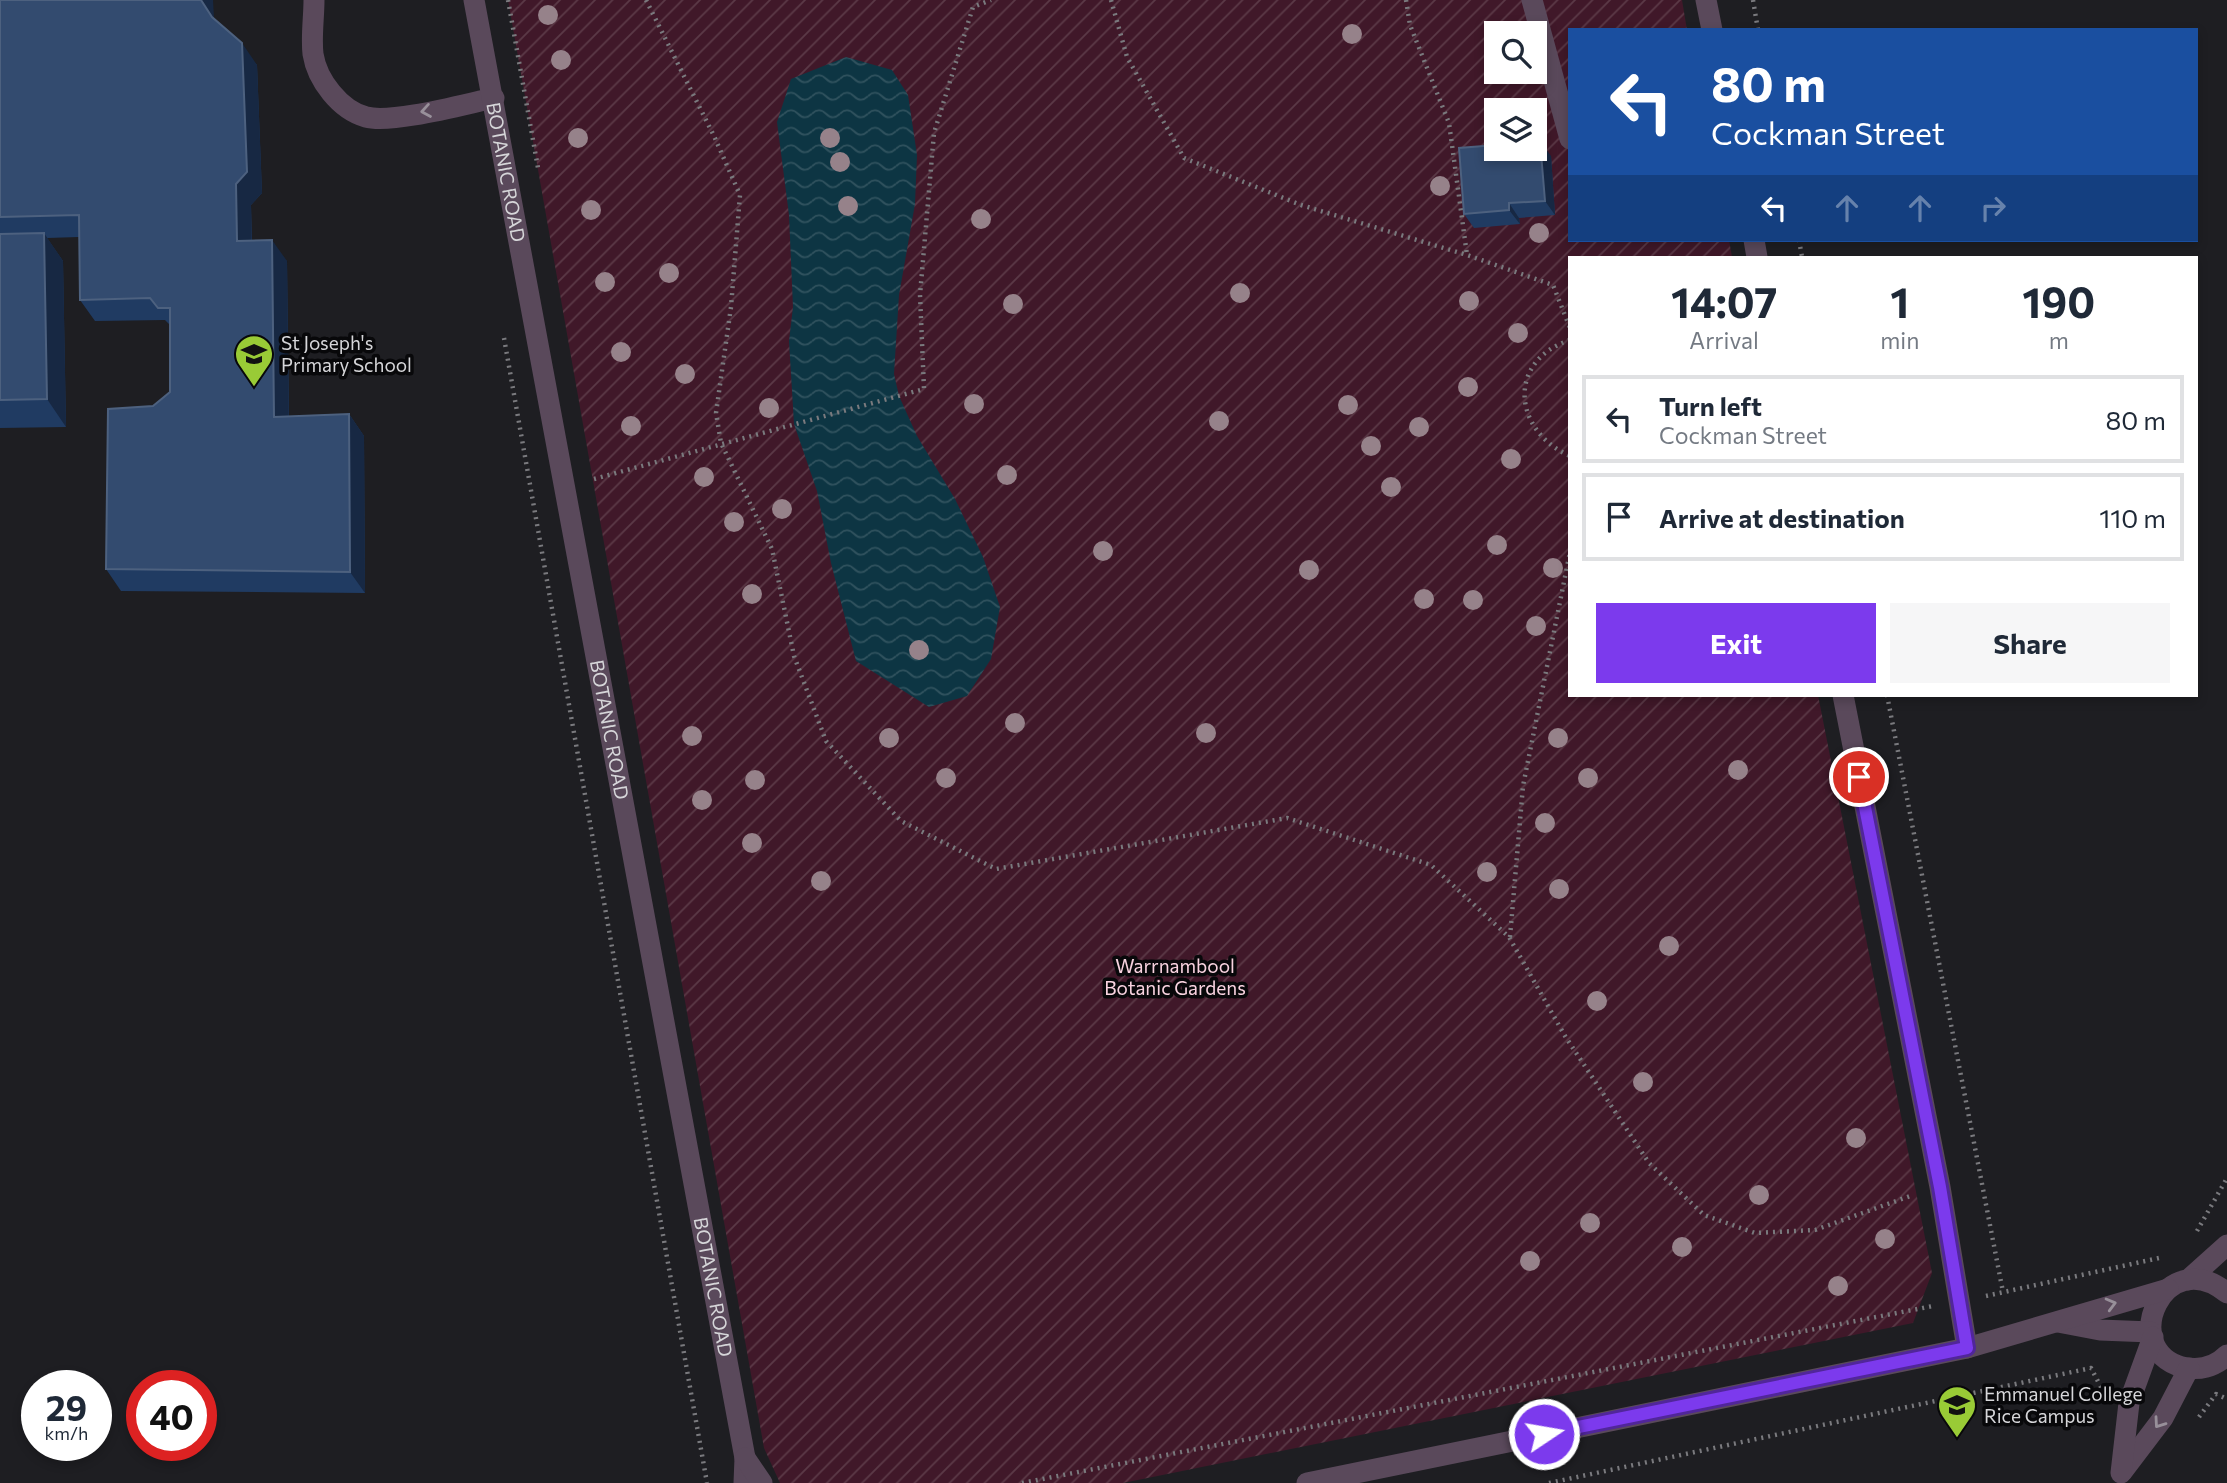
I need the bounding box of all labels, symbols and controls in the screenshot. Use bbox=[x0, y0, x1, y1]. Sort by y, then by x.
map controls bbox=[1484, 21, 1547, 161]
button: search bbox=[1484, 21, 1547, 84]
text: 80 m bbox=[1711, 52, 1826, 112]
icon: left bbox=[1596, 56, 1687, 147]
button: layers bbox=[1484, 98, 1547, 161]
street label: BOTANIC ROAD bbox=[482, 100, 531, 244]
one-way arrow bbox=[420, 102, 432, 117]
text: Cockman Street bbox=[1711, 112, 1945, 152]
icon: left bbox=[1755, 189, 1793, 227]
icon: ahead bbox=[1828, 189, 1866, 227]
icon: ahead bbox=[1901, 189, 1939, 227]
icon: right bbox=[1974, 189, 2012, 227]
text: 14:07 bbox=[1671, 275, 1777, 327]
text: 1 bbox=[1890, 275, 1909, 327]
text: 190 bbox=[2022, 275, 2095, 327]
text: Arrival bbox=[1689, 326, 1759, 354]
text: min bbox=[1880, 326, 1919, 354]
text: m bbox=[2049, 326, 2069, 354]
place label: St Joseph's Primary School bbox=[281, 331, 412, 376]
school or university icon: St Joseph's Primary School bbox=[233, 333, 275, 388]
text: Turn left bbox=[1659, 390, 1762, 421]
icon: left bbox=[1600, 400, 1638, 438]
text: 80 m bbox=[2106, 404, 2166, 435]
text: Cockman Street bbox=[1659, 421, 1827, 449]
icon: arrive bbox=[1600, 498, 1638, 536]
text: Arrive at destination bbox=[1659, 502, 1905, 533]
text: 110 m bbox=[2099, 502, 2166, 533]
button: Exit bbox=[1596, 603, 1876, 683]
button: Share bbox=[1890, 603, 2170, 683]
street label: BOTANIC ROAD bbox=[586, 658, 634, 801]
pin bbox=[1829, 747, 1889, 807]
icon: arrive bbox=[1840, 758, 1878, 796]
park label: Warrnambool Botanic Gardens bbox=[1104, 954, 1246, 999]
street label: BOTANIC ROAD bbox=[689, 1215, 738, 1359]
one-way arrow bbox=[2105, 1298, 2117, 1312]
speed limit sign: 40 bbox=[126, 1370, 217, 1461]
place label: Emmanuel College Rice Campus bbox=[1984, 1382, 2143, 1427]
school or university icon: Emmanuel College Rice Campus bbox=[1936, 1384, 1978, 1439]
text: 29 bbox=[46, 1385, 87, 1428]
position arrow bbox=[1507, 1397, 1581, 1471]
one-way arrow bbox=[2155, 1415, 2167, 1428]
text: km/h bbox=[45, 1422, 88, 1444]

